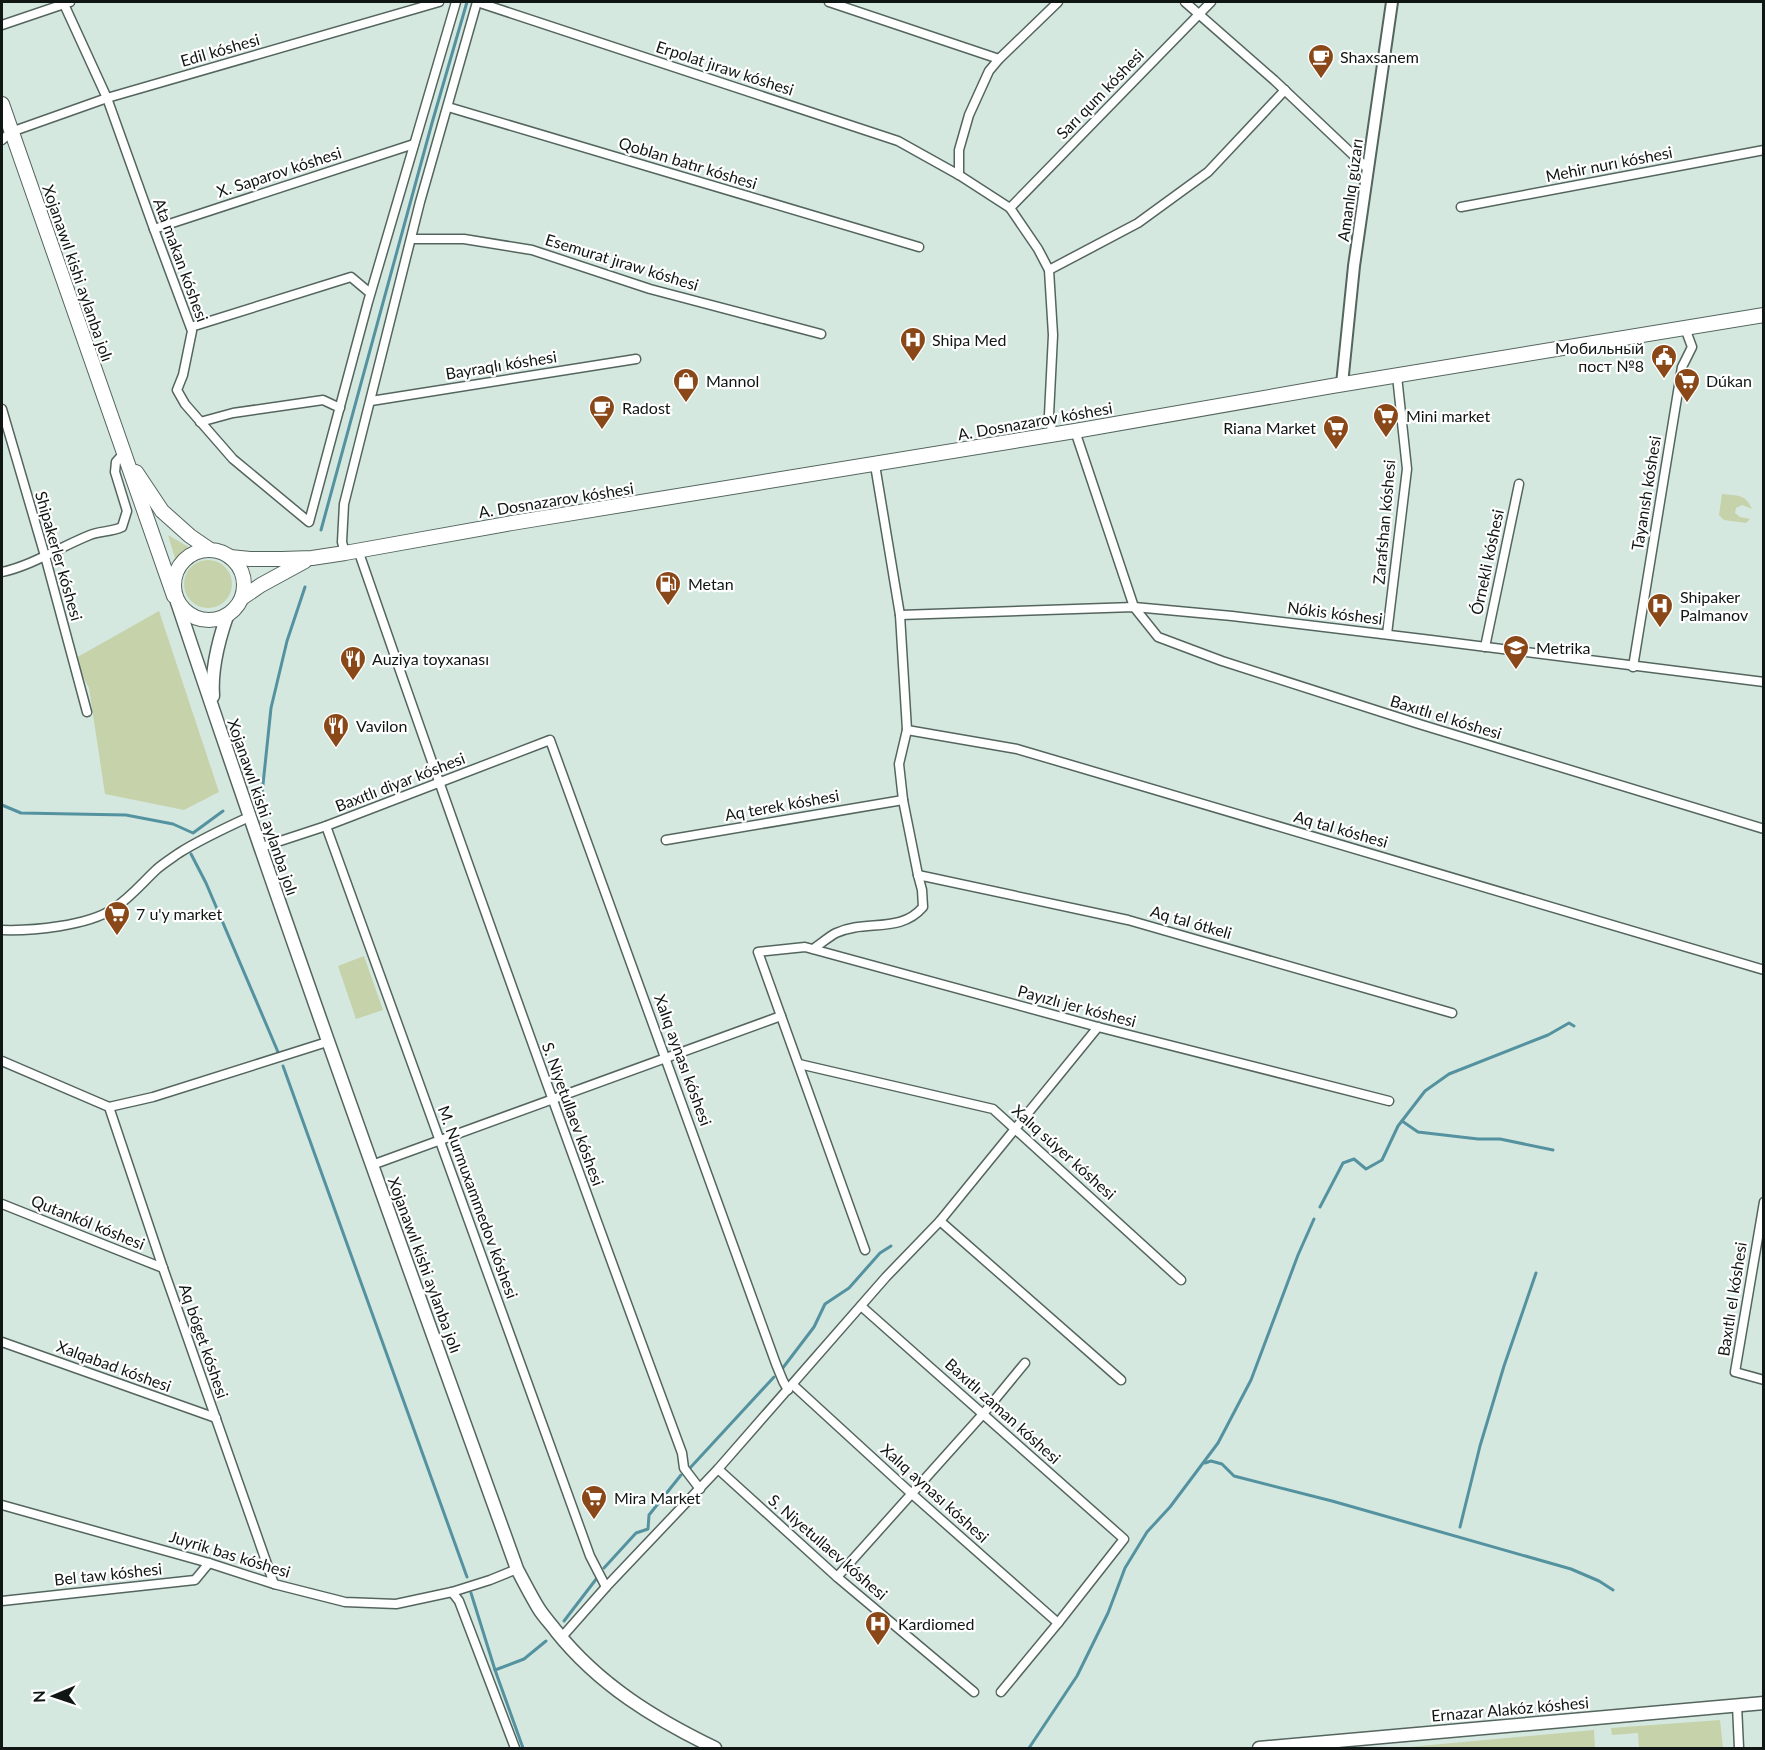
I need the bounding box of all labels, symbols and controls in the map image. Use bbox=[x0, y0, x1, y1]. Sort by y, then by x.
street label: Edil kóshesi bbox=[178, 29, 262, 70]
street label: Erpolat jıraw kóshesi bbox=[654, 36, 796, 99]
cafe icon: Shaxsanem bbox=[1306, 42, 1336, 80]
street label: Sarı qum kóshesi bbox=[1052, 45, 1147, 142]
place label: Shaxsanem bbox=[1340, 47, 1419, 66]
street label: Qoblan batır kóshesi bbox=[617, 132, 760, 193]
street label: Amanlıq gúzarı bbox=[1333, 137, 1366, 243]
street label: X. Saparov kóshesi bbox=[214, 142, 344, 201]
street label: Mehir nurı kóshesi bbox=[1544, 142, 1674, 185]
street label: Xojanawıl kishi aylanba jolı bbox=[39, 182, 118, 364]
street label: Ata makan kóshesi bbox=[150, 195, 213, 324]
street label: Esemurat jıraw kóshesi bbox=[543, 229, 701, 294]
hospital icon: Shipa Med bbox=[898, 325, 928, 363]
place label: Shipa Med bbox=[932, 330, 1006, 349]
place label: Мобильный пост №8 bbox=[1555, 338, 1644, 375]
public building icon: Мобильный пост №8 bbox=[1649, 342, 1679, 380]
street label: Bayraqlı kóshesi bbox=[444, 346, 558, 383]
shop icon: Mannol bbox=[671, 366, 701, 404]
supermarket icon: Dúkan bbox=[1672, 366, 1702, 404]
place label: Mannol bbox=[706, 371, 759, 390]
place label: Dúkan bbox=[1706, 371, 1752, 390]
cafe icon: Radost bbox=[587, 393, 617, 431]
place label: Radost bbox=[622, 398, 671, 417]
street label: A. Dosnazarov kóshesi bbox=[956, 398, 1114, 443]
supermarket icon: Mini market bbox=[1371, 401, 1401, 439]
place label: Mini market bbox=[1406, 406, 1490, 425]
supermarket icon: Riana Market bbox=[1321, 413, 1351, 451]
place label: Riana Market bbox=[1223, 418, 1316, 437]
street label: Tayanısh kóshesi bbox=[1627, 434, 1664, 552]
street label: Zarafshan kóshesi bbox=[1369, 459, 1398, 585]
street label: A. Dosnazarov kóshesi bbox=[477, 478, 635, 521]
street label: Shipakerler kóshesi bbox=[32, 489, 87, 623]
street label: Órnekli kóshesi bbox=[1466, 507, 1507, 616]
fuel station icon: Metan bbox=[653, 569, 683, 607]
place label: Metan bbox=[688, 574, 734, 593]
place label: Shipaker Palmanov bbox=[1680, 587, 1749, 624]
hospital icon: Shipaker Palmanov bbox=[1645, 591, 1675, 629]
street label: Nókis kóshesi bbox=[1286, 597, 1384, 628]
school or university icon: Metrika bbox=[1501, 633, 1531, 671]
place label: Metrika bbox=[1536, 638, 1590, 657]
restaurant icon: Auziya toyxanası bbox=[338, 644, 368, 682]
place label: Auziya toyxanası bbox=[372, 649, 489, 668]
street label: Baxıtlı el kóshesi bbox=[1388, 691, 1504, 743]
restaurant icon: Vavilon bbox=[321, 711, 351, 749]
street label: Xojanawıl kishi aylanba jolı bbox=[224, 716, 303, 898]
place label: Vavilon bbox=[356, 716, 407, 735]
street label: Baxıtlı diyar kóshesi bbox=[332, 748, 467, 815]
street label: Aq terek kóshesi bbox=[723, 785, 841, 824]
street label: Aq tal kóshesi bbox=[1292, 806, 1390, 851]
supermarket icon: 7 u'y market bbox=[102, 899, 132, 937]
street label: Aq tal ótkeli bbox=[1148, 901, 1234, 942]
place label: 7 u'y market bbox=[136, 904, 223, 923]
street label: Payızlı jer kóshesi bbox=[1016, 981, 1138, 1030]
street label: Xalıq aynası kóshesi bbox=[651, 992, 716, 1128]
street label: S. Niyetullaev kóshesi bbox=[539, 1040, 608, 1188]
street label: Xalıq súyer kóshesi bbox=[1009, 1100, 1120, 1203]
street label: M. Nurmuxammedov kóshesi bbox=[435, 1103, 522, 1301]
street label: Xojanawıl kishi aylanba jolı bbox=[385, 1174, 466, 1355]
street label: Qutankól kóshesi bbox=[29, 1190, 148, 1253]
street label: Baxıtlı el kóshesi bbox=[1713, 1240, 1750, 1357]
street label: Aq bóget kóshesi bbox=[176, 1281, 233, 1401]
street label: Xalqabad kóshesi bbox=[54, 1336, 174, 1395]
street label: Baxıtlı zaman kóshesi bbox=[942, 1354, 1065, 1467]
street label: Xalıq aynası kóshesi bbox=[878, 1439, 993, 1546]
supermarket icon: Mira Market bbox=[579, 1483, 609, 1521]
place label: Mira Market bbox=[614, 1488, 701, 1507]
street label: S. Niyetullaev kóshesi bbox=[765, 1490, 892, 1603]
street label: Juyrik bas kóshesi bbox=[167, 1526, 293, 1581]
street label: Bel taw kóshesi bbox=[53, 1558, 163, 1589]
hospital icon: Kardiomed bbox=[863, 1609, 893, 1647]
place label: Kardiomed bbox=[898, 1614, 974, 1633]
north arrow bbox=[24, 1666, 84, 1726]
text: N bbox=[29, 1690, 48, 1703]
street label: Ernazar Alakóz kóshesi bbox=[1430, 1692, 1590, 1725]

